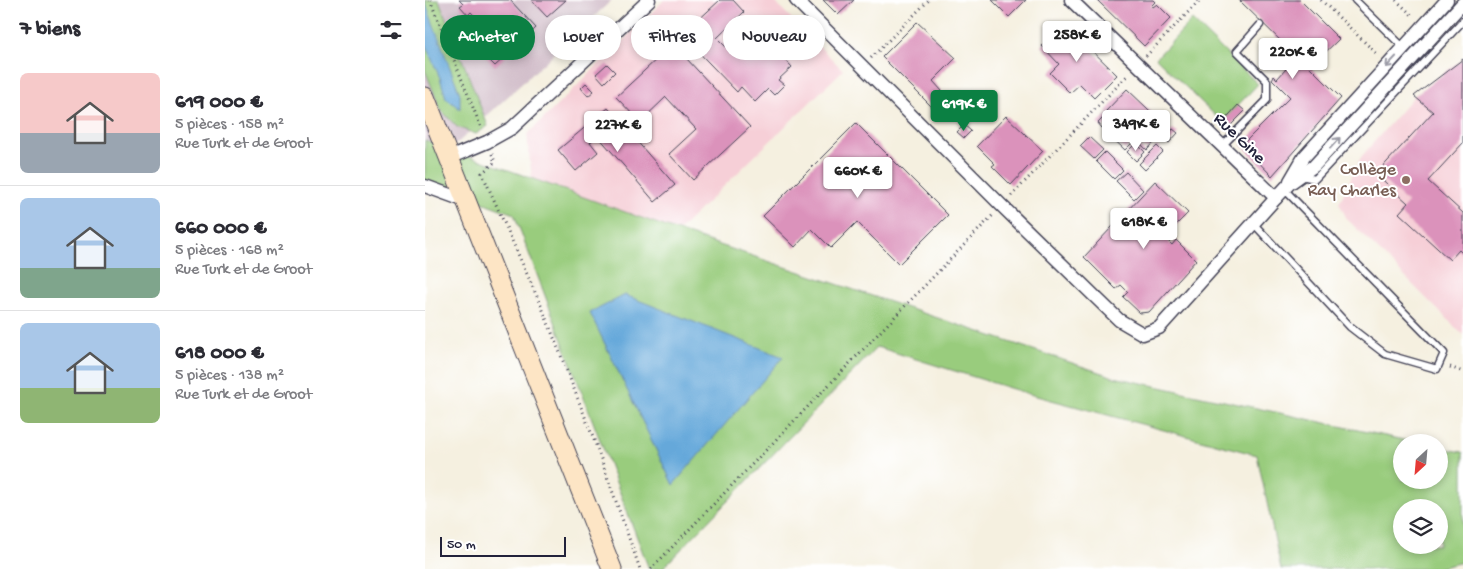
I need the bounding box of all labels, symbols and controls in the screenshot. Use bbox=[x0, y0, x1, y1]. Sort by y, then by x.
chip: Acheter bbox=[440, 15, 535, 60]
chip: Louer bbox=[545, 15, 621, 60]
chip: Filtres bbox=[631, 15, 713, 60]
chip: Nouveau bbox=[723, 15, 825, 60]
icon: filters bbox=[377, 16, 405, 44]
text: 7 biens bbox=[20, 18, 80, 43]
pin: 258K € bbox=[1036, 20, 1118, 63]
text: 258K € bbox=[1053, 27, 1101, 46]
pin: 220K € bbox=[1252, 38, 1334, 80]
text: 220K € bbox=[1270, 44, 1316, 63]
one-way arrow bbox=[1385, 56, 1397, 68]
pin: 619K € bbox=[923, 90, 1005, 132]
text: 619 000 € bbox=[175, 91, 263, 116]
icon: home bbox=[60, 93, 120, 153]
text: 619K € bbox=[942, 96, 986, 115]
street label: Rue Gine bbox=[1208, 109, 1270, 169]
pin: 227K € bbox=[577, 110, 659, 153]
pin: 349K € bbox=[1095, 110, 1177, 152]
text: 5 pièces · 158 m² bbox=[175, 116, 284, 135]
text: 349K € bbox=[1113, 116, 1159, 135]
text: 227K € bbox=[595, 117, 641, 136]
text: Rue Turk et de Groot bbox=[175, 135, 312, 154]
one-way arrow bbox=[1329, 136, 1341, 149]
pin: 660K € bbox=[817, 156, 899, 199]
place label: Collège Ray Charles bbox=[1308, 160, 1397, 202]
text: 660K € bbox=[834, 163, 882, 182]
marker: Collège Ray Charles bbox=[1400, 174, 1412, 186]
pin: 618K € bbox=[1103, 208, 1185, 250]
text: 618K € bbox=[1121, 214, 1167, 233]
text: 660 000 € bbox=[175, 217, 266, 242]
icon: home bbox=[60, 218, 120, 278]
text: 5 pièces · 168 m² bbox=[175, 242, 284, 261]
text: Rue Turk et de Groot bbox=[175, 261, 312, 280]
text: 618 000 € bbox=[175, 342, 264, 367]
icon: home bbox=[60, 343, 120, 403]
text: 5 pièces · 138 m² bbox=[175, 367, 284, 386]
text: Rue Turk et de Groot bbox=[175, 386, 312, 405]
north arrow bbox=[1393, 434, 1447, 489]
map controls bbox=[1393, 434, 1448, 554]
button: layers bbox=[1393, 499, 1448, 554]
scale bar bbox=[440, 534, 566, 557]
text: 50 m bbox=[447, 537, 476, 554]

